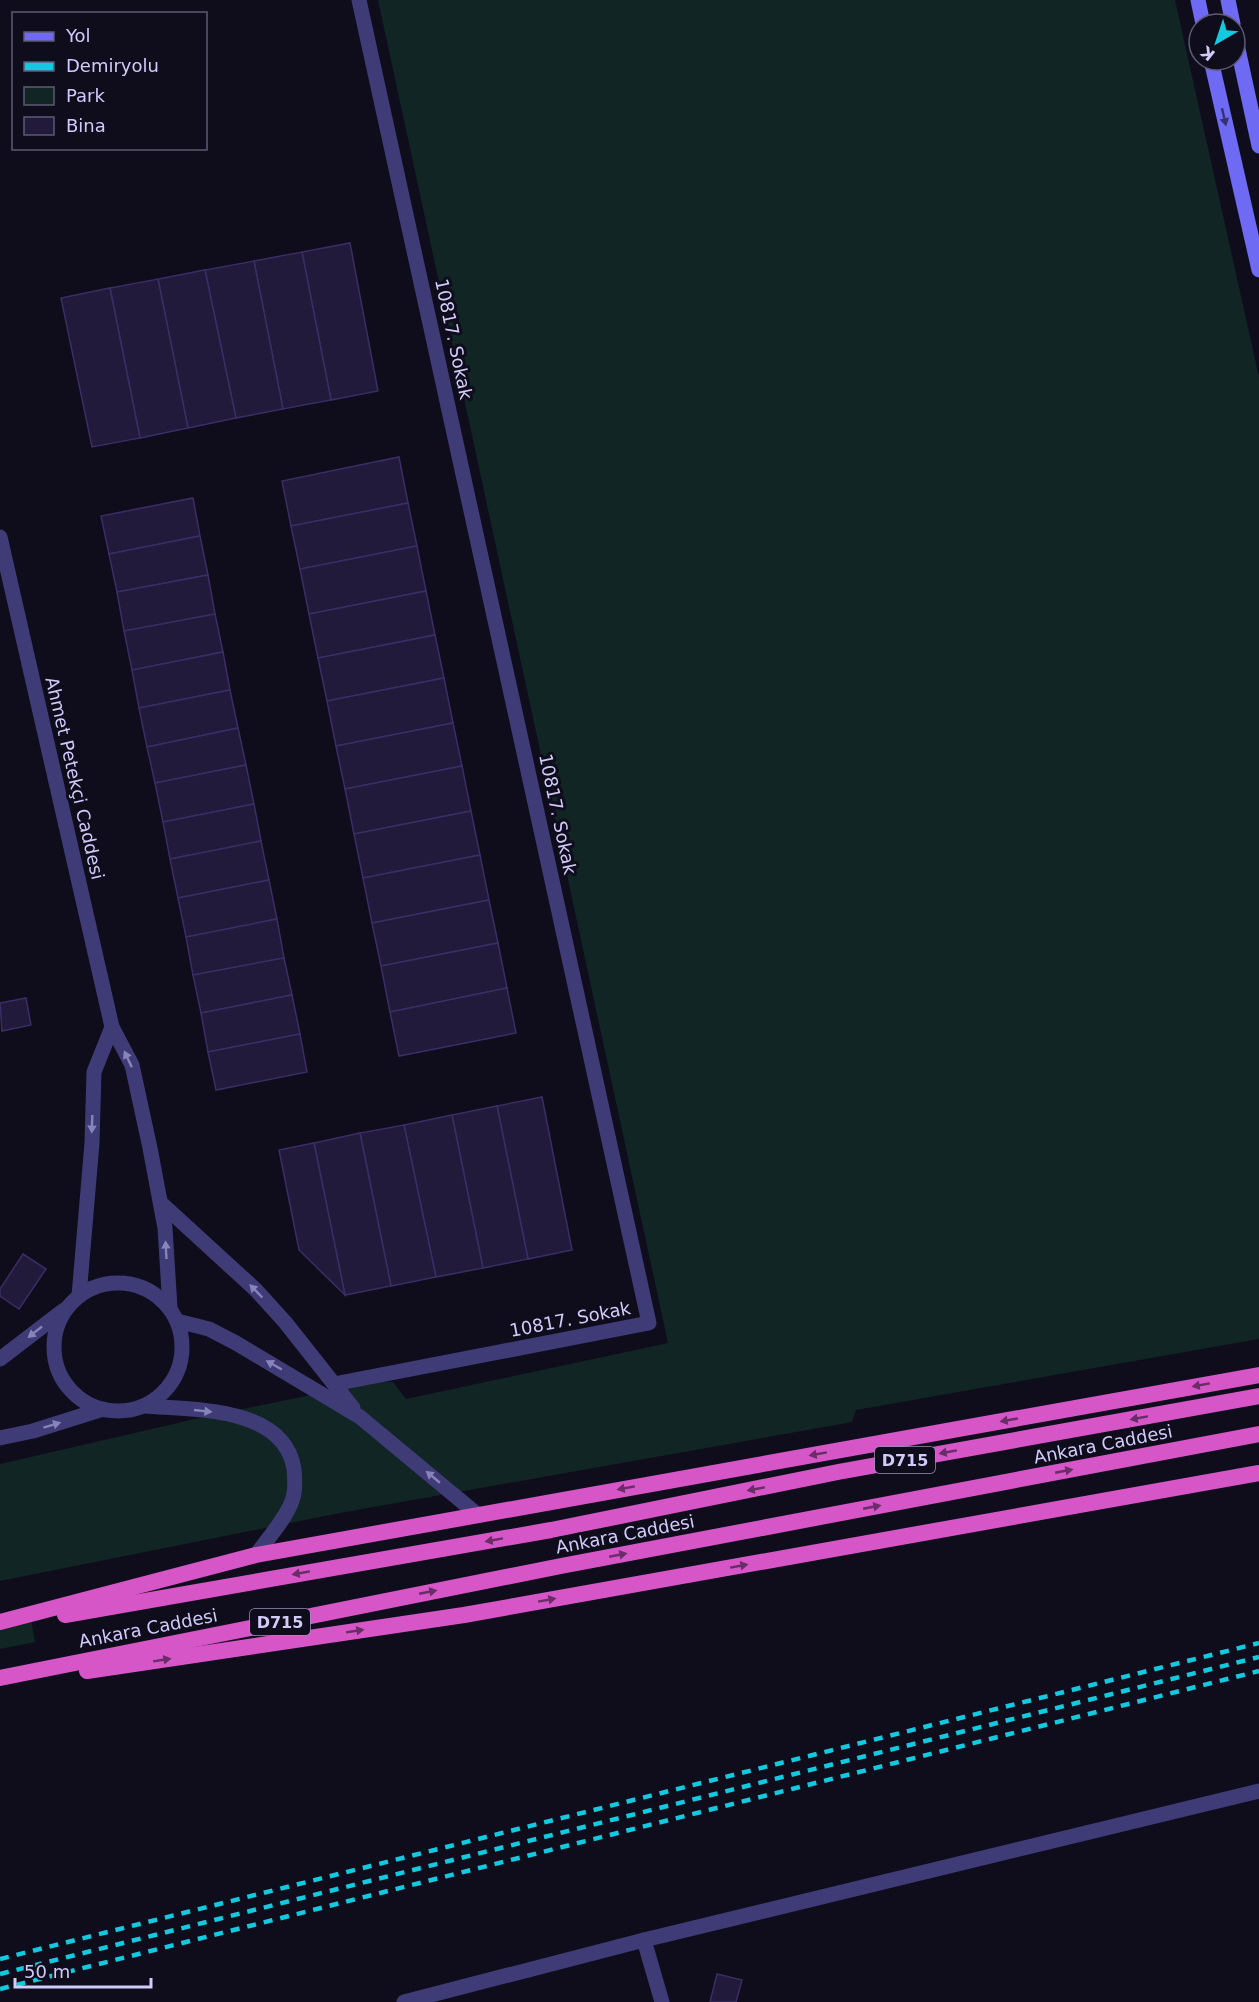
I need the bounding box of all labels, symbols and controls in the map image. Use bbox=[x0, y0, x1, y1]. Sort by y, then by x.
legend bbox=[12, 12, 207, 150]
north arrow bbox=[1187, 12, 1247, 72]
text: Yol bbox=[65, 25, 91, 46]
text: K bbox=[1197, 42, 1219, 65]
text: Demiryolu bbox=[66, 55, 159, 76]
text: Park bbox=[66, 85, 105, 106]
one-way arrow bbox=[1220, 108, 1230, 126]
text: Bina bbox=[66, 115, 106, 136]
street label: 10817. Sokak bbox=[431, 277, 477, 402]
street label: Ahmet Petekçi Caddesi bbox=[41, 675, 109, 881]
street label: 10817. Sokak bbox=[535, 752, 581, 877]
one-way arrow bbox=[124, 1051, 133, 1068]
one-way arrow bbox=[87, 1115, 97, 1134]
one-way arrow bbox=[162, 1240, 171, 1259]
one-way arrow bbox=[250, 1285, 264, 1299]
street label: 10817. Sokak bbox=[508, 1297, 633, 1341]
one-way arrow bbox=[27, 1326, 42, 1338]
one-way arrow bbox=[265, 1360, 282, 1370]
one-way arrow bbox=[1192, 1381, 1211, 1390]
one-way arrow bbox=[194, 1406, 213, 1416]
one-way arrow bbox=[1130, 1413, 1149, 1422]
one-way arrow bbox=[1000, 1415, 1019, 1424]
one-way arrow bbox=[43, 1420, 61, 1429]
street label: Ankara Caddesi bbox=[1032, 1420, 1174, 1468]
road number: D715 bbox=[875, 1447, 935, 1473]
one-way arrow bbox=[938, 1448, 957, 1457]
one-way arrow bbox=[808, 1450, 827, 1459]
one-way arrow bbox=[1054, 1466, 1073, 1475]
one-way arrow bbox=[425, 1471, 441, 1484]
one-way arrow bbox=[616, 1484, 635, 1493]
one-way arrow bbox=[746, 1485, 765, 1494]
one-way arrow bbox=[863, 1502, 882, 1511]
street label: Ankara Caddesi bbox=[554, 1510, 696, 1558]
one-way arrow bbox=[484, 1535, 503, 1544]
one-way arrow bbox=[609, 1550, 628, 1559]
one-way arrow bbox=[730, 1561, 749, 1570]
one-way arrow bbox=[292, 1569, 311, 1578]
one-way arrow bbox=[419, 1587, 437, 1597]
one-way arrow bbox=[538, 1595, 557, 1604]
street label: Ankara Caddesi bbox=[77, 1604, 219, 1652]
road number: D715 bbox=[250, 1609, 310, 1635]
one-way arrow bbox=[345, 1627, 364, 1636]
one-way arrow bbox=[152, 1656, 171, 1665]
scale bar bbox=[15, 1951, 152, 1989]
text: 50 m bbox=[24, 1961, 70, 1982]

